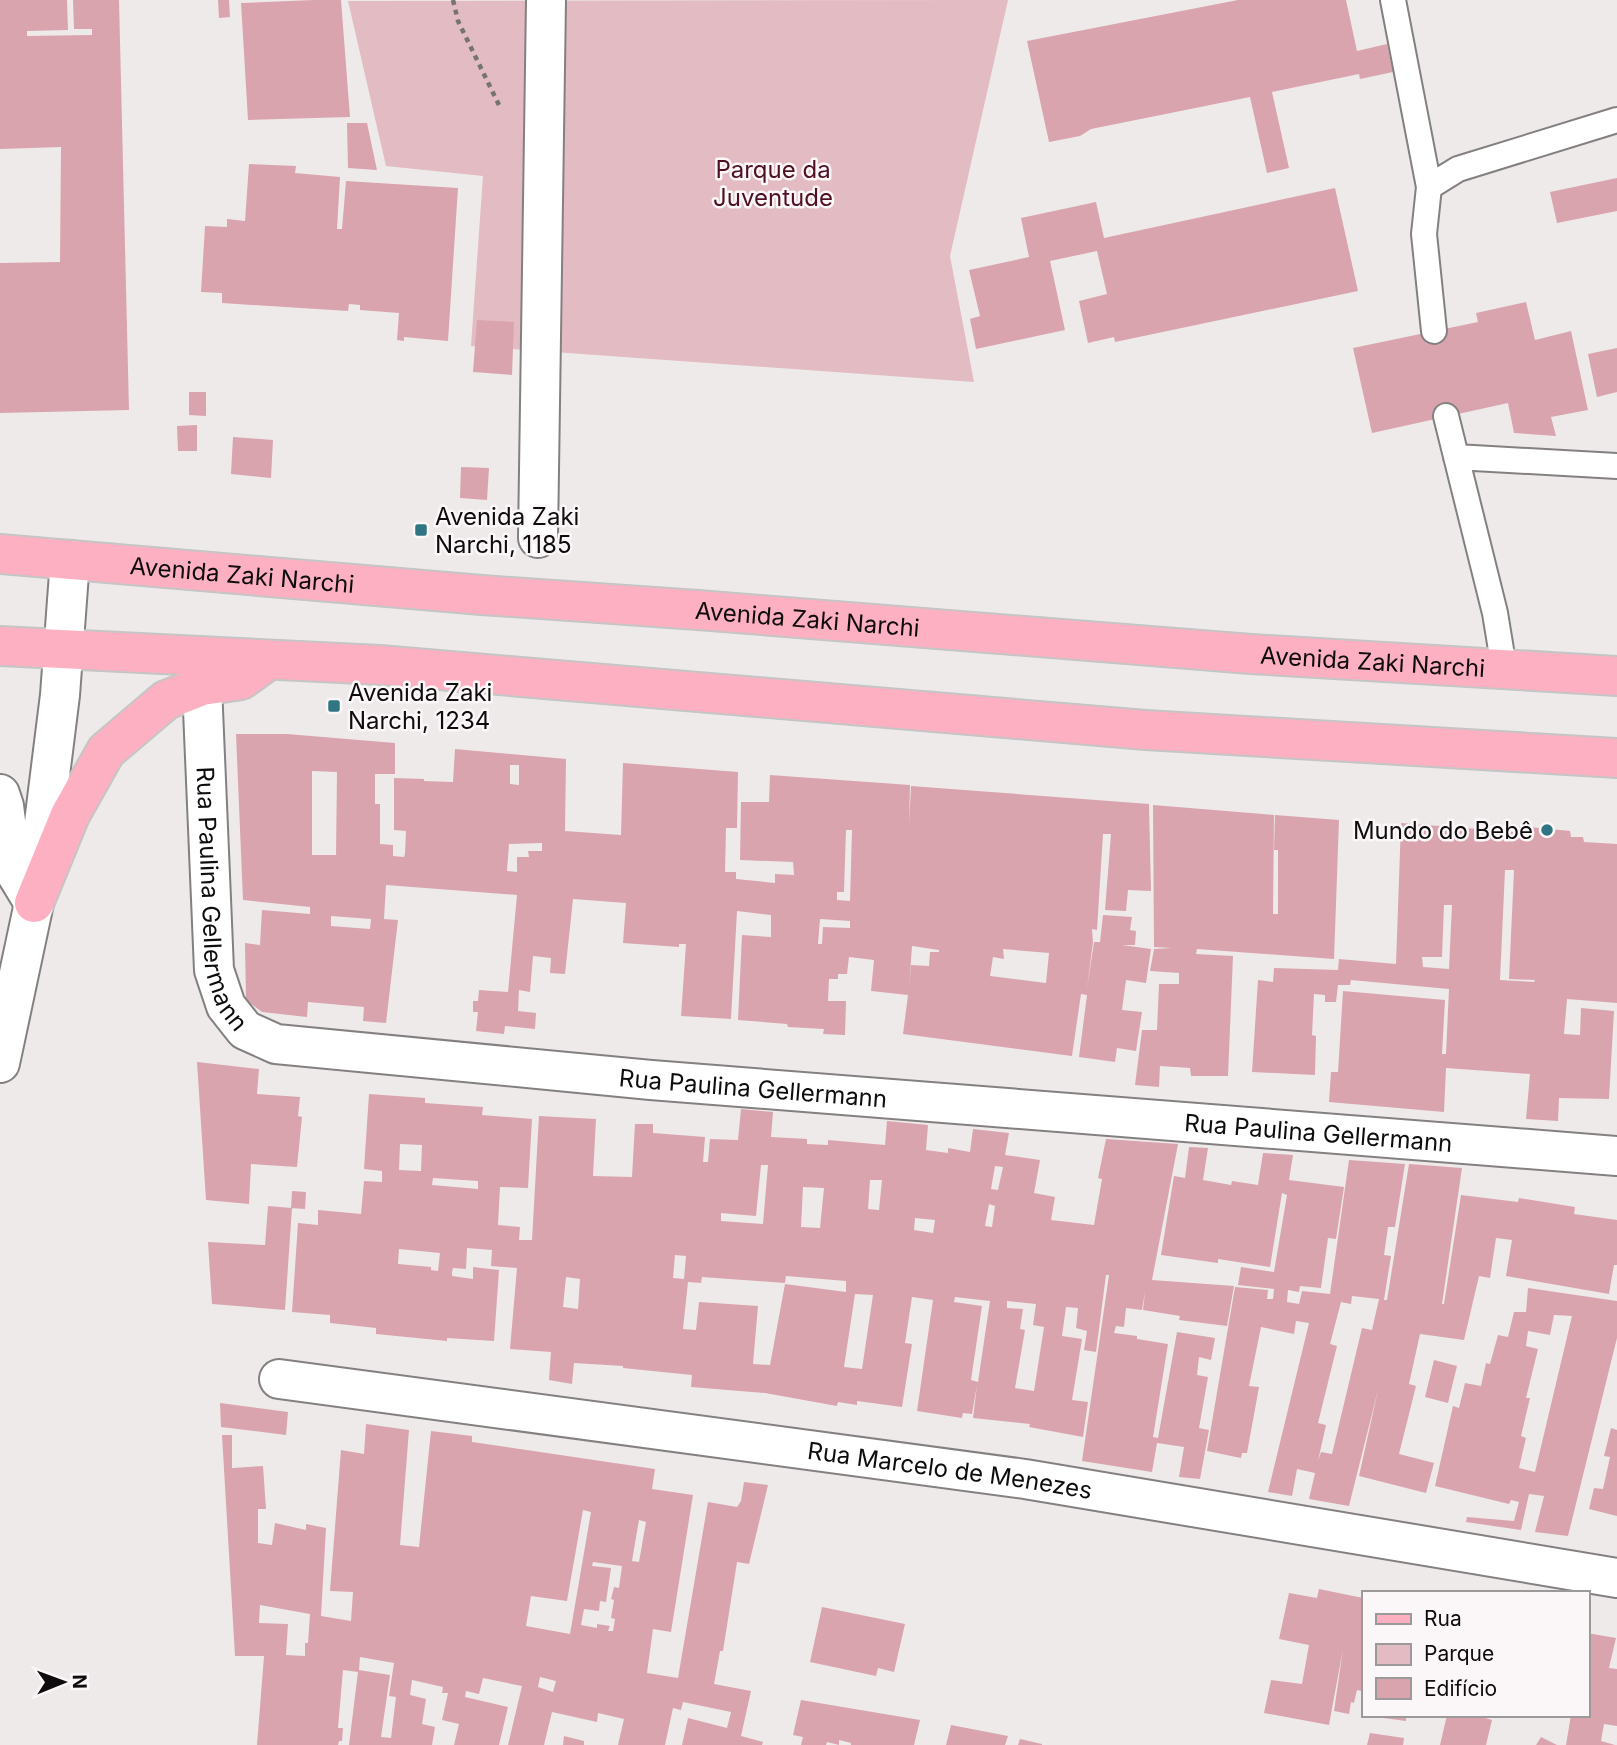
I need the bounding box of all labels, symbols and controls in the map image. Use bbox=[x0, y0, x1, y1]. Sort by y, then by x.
park label: Parque da Juventude bbox=[713, 155, 833, 212]
place label: Avenida Zaki Narchi, 1185 bbox=[435, 502, 579, 559]
marker: Avenida Zaki Narchi, 1185 bbox=[413, 522, 429, 538]
street label: Avenida Zaki Narchi bbox=[129, 551, 356, 599]
street label: Avenida Zaki Narchi bbox=[694, 595, 921, 642]
street label: Avenida Zaki Narchi bbox=[1260, 640, 1486, 683]
place label: Avenida Zaki Narchi, 1234 bbox=[348, 678, 492, 735]
marker: Avenida Zaki Narchi, 1234 bbox=[326, 698, 342, 714]
street label: Rua Paulina Gellermann bbox=[191, 766, 254, 1036]
place label: Mundo do Bebê bbox=[1353, 816, 1533, 845]
marker: Mundo do Bebê bbox=[1539, 822, 1555, 838]
street label: Rua Paulina Gellermann bbox=[618, 1063, 888, 1113]
street label: Rua Paulina Gellermann bbox=[1183, 1108, 1454, 1158]
street label: Rua Marcelo de Menezes bbox=[806, 1436, 1094, 1504]
legend bbox=[1362, 1591, 1589, 1717]
text: Rua bbox=[1424, 1606, 1462, 1631]
text: Parque bbox=[1424, 1641, 1494, 1666]
north arrow bbox=[28, 1647, 98, 1717]
text: N bbox=[68, 1674, 91, 1689]
text: Edifício bbox=[1424, 1676, 1497, 1701]

